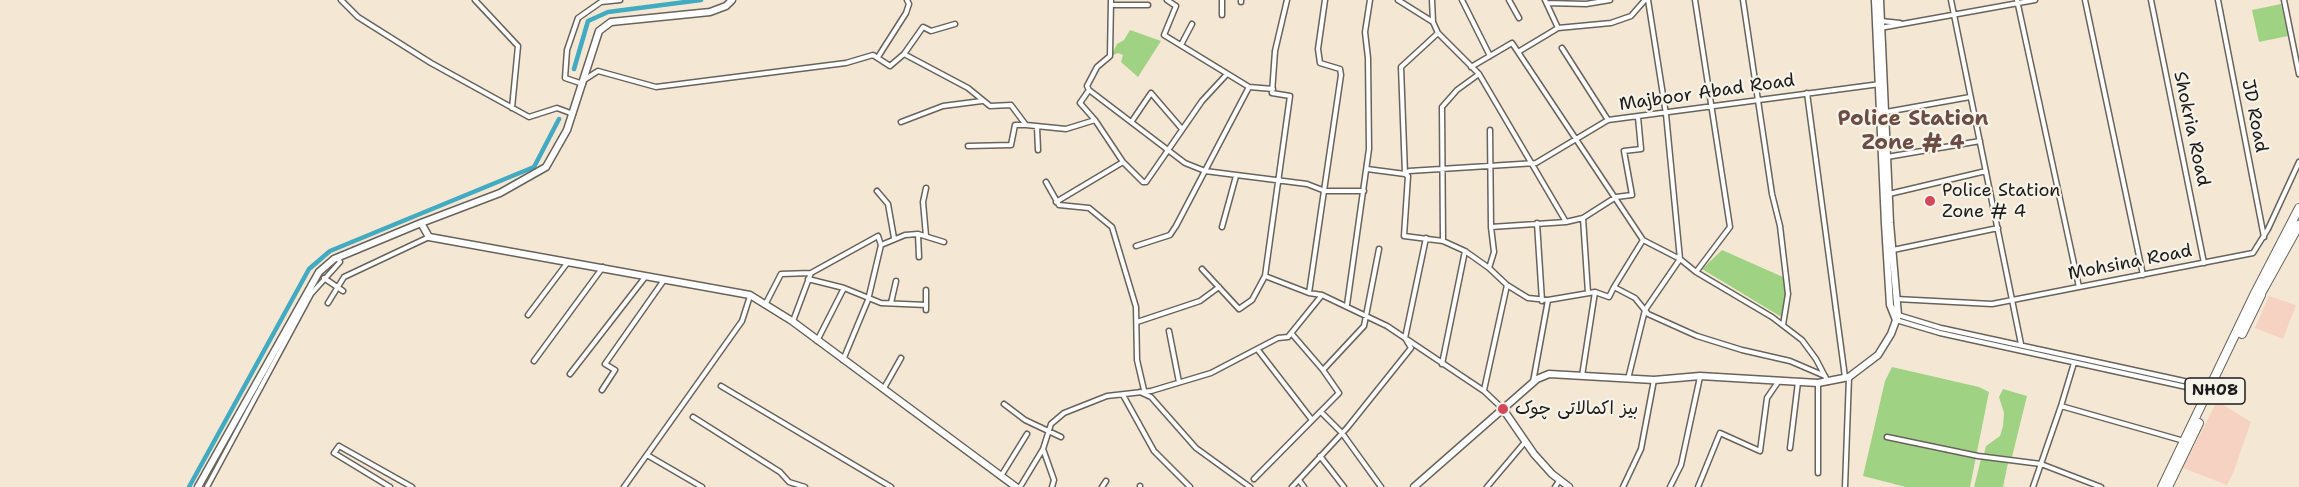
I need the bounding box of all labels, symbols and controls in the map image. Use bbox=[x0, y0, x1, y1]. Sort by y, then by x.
street label: Majboor Abad Road bbox=[1618, 70, 1796, 116]
street label: Shokria Road bbox=[2168, 70, 2214, 188]
street label: JD Road bbox=[2236, 78, 2272, 154]
district label: Police Station Zone # 4 bbox=[1837, 107, 1989, 157]
place label: Police Station Zone # 4 bbox=[1942, 180, 2060, 222]
marker: Police Station Zone # 4 bbox=[1923, 194, 1937, 208]
street label: Mohsina Road bbox=[2066, 240, 2194, 286]
road number: NH08 bbox=[2185, 378, 2245, 404]
place label: بیز اکمالاتی چوک bbox=[1515, 398, 1638, 420]
marker: بیز اکمالاتی چوک bbox=[1496, 402, 1510, 416]

